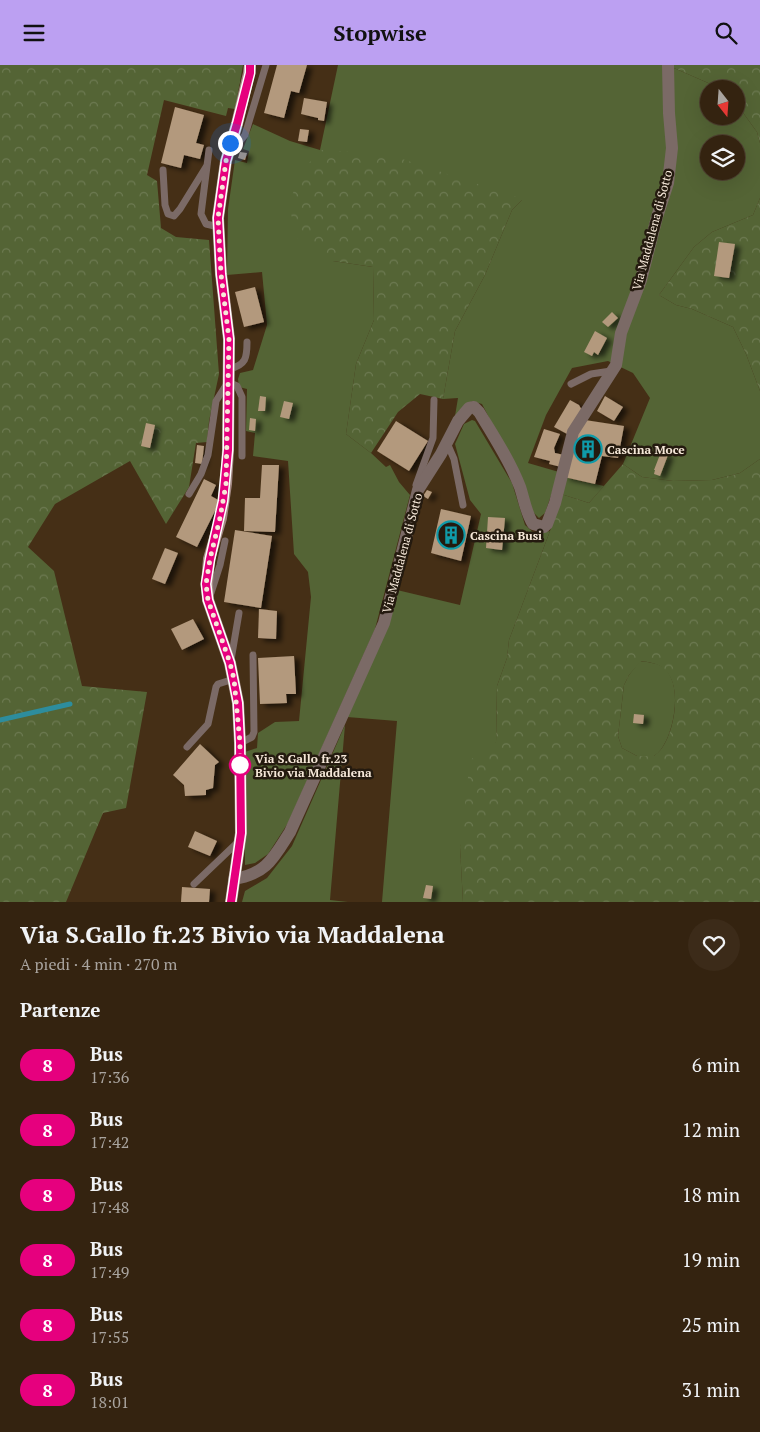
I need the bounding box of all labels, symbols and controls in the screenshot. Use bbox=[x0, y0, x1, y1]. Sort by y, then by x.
text: Stopwise bbox=[333, 18, 427, 47]
icon: menu bbox=[20, 19, 48, 47]
icon: search bbox=[712, 19, 740, 47]
north arrow bbox=[700, 80, 745, 125]
map controls bbox=[700, 80, 745, 180]
your location bbox=[218, 131, 243, 156]
button: layers bbox=[700, 135, 745, 180]
street label: Via Maddalena di Sotto bbox=[629, 168, 675, 292]
building icon: Cascina Moce bbox=[573, 434, 603, 464]
place label: Cascina Moce bbox=[607, 442, 685, 457]
street label: Via Maddalena di Sotto bbox=[379, 491, 425, 615]
building icon: Cascina Busi bbox=[436, 520, 466, 550]
place label: Cascina Busi bbox=[470, 528, 542, 543]
place label: Via S.Gallo fr.23 Bivio via Maddalena bbox=[255, 751, 372, 780]
marker: Via S.Gallo fr.23 Bivio via Maddalena bbox=[229, 754, 251, 776]
text: Via S.Gallo fr.23 Bivio via Maddalena bbox=[20, 918, 445, 950]
button: heart bbox=[688, 919, 740, 971]
text: A piedi · 4 min · 270 m bbox=[20, 953, 177, 975]
text: Partenze bbox=[20, 997, 101, 1022]
text: Bus bbox=[90, 1041, 123, 1066]
text: 6 min bbox=[692, 1052, 740, 1077]
text: 8 bbox=[42, 1053, 53, 1077]
text: 17:36 bbox=[90, 1066, 129, 1088]
text: Bus bbox=[90, 1106, 123, 1131]
text: 12 min bbox=[682, 1117, 740, 1142]
text: 8 bbox=[42, 1118, 53, 1142]
text: 17:42 bbox=[90, 1131, 129, 1153]
text: Bus bbox=[90, 1171, 123, 1196]
text: 18 min bbox=[682, 1182, 740, 1207]
text: 8 bbox=[42, 1183, 53, 1207]
text: 17:48 bbox=[90, 1196, 129, 1218]
text: Bus bbox=[90, 1236, 123, 1261]
text: 19 min bbox=[682, 1247, 740, 1272]
text: 8 bbox=[42, 1248, 53, 1272]
text: 17:49 bbox=[90, 1261, 129, 1283]
text: Bus bbox=[90, 1301, 123, 1326]
text: 25 min bbox=[682, 1312, 740, 1337]
text: 8 bbox=[42, 1313, 53, 1337]
text: 17:55 bbox=[90, 1326, 129, 1348]
text: Bus bbox=[90, 1366, 123, 1391]
text: 31 min bbox=[682, 1377, 740, 1402]
text: 8 bbox=[42, 1378, 53, 1402]
text: 18:01 bbox=[90, 1391, 129, 1413]

